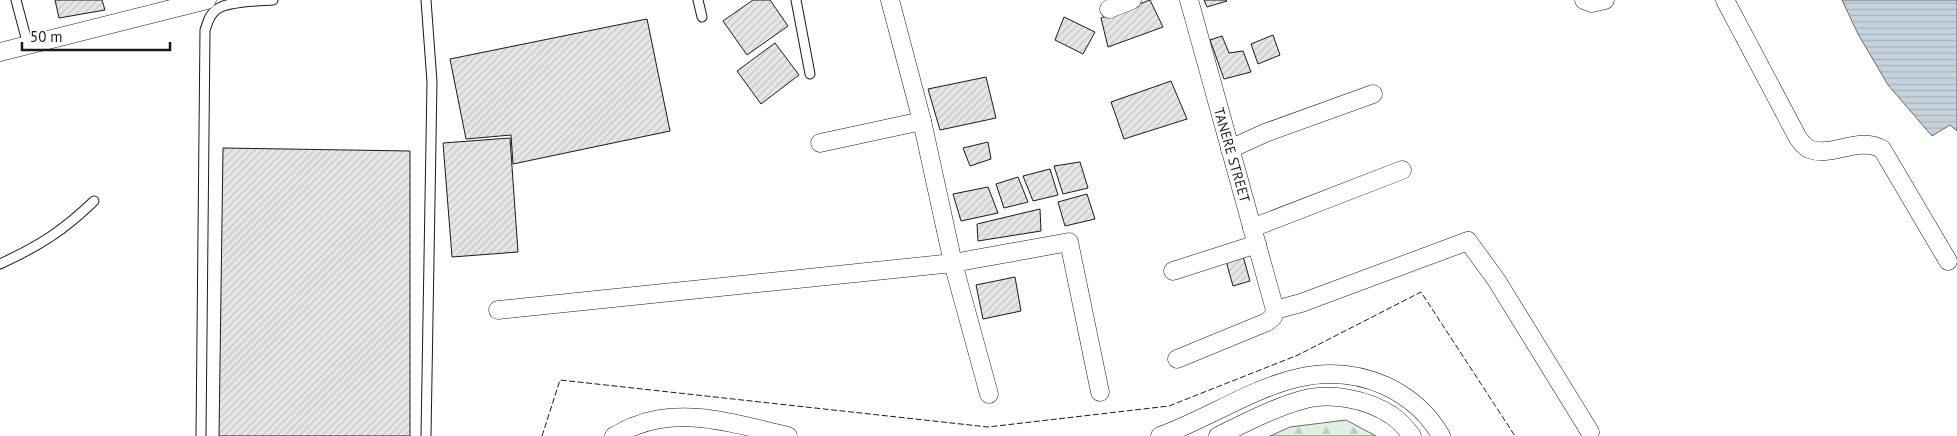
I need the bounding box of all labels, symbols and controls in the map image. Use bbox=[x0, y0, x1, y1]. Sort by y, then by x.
scale bar bbox=[22, 20, 170, 52]
text: 50 m bbox=[30, 27, 63, 46]
street label: TANERE STREET bbox=[1210, 105, 1254, 205]

